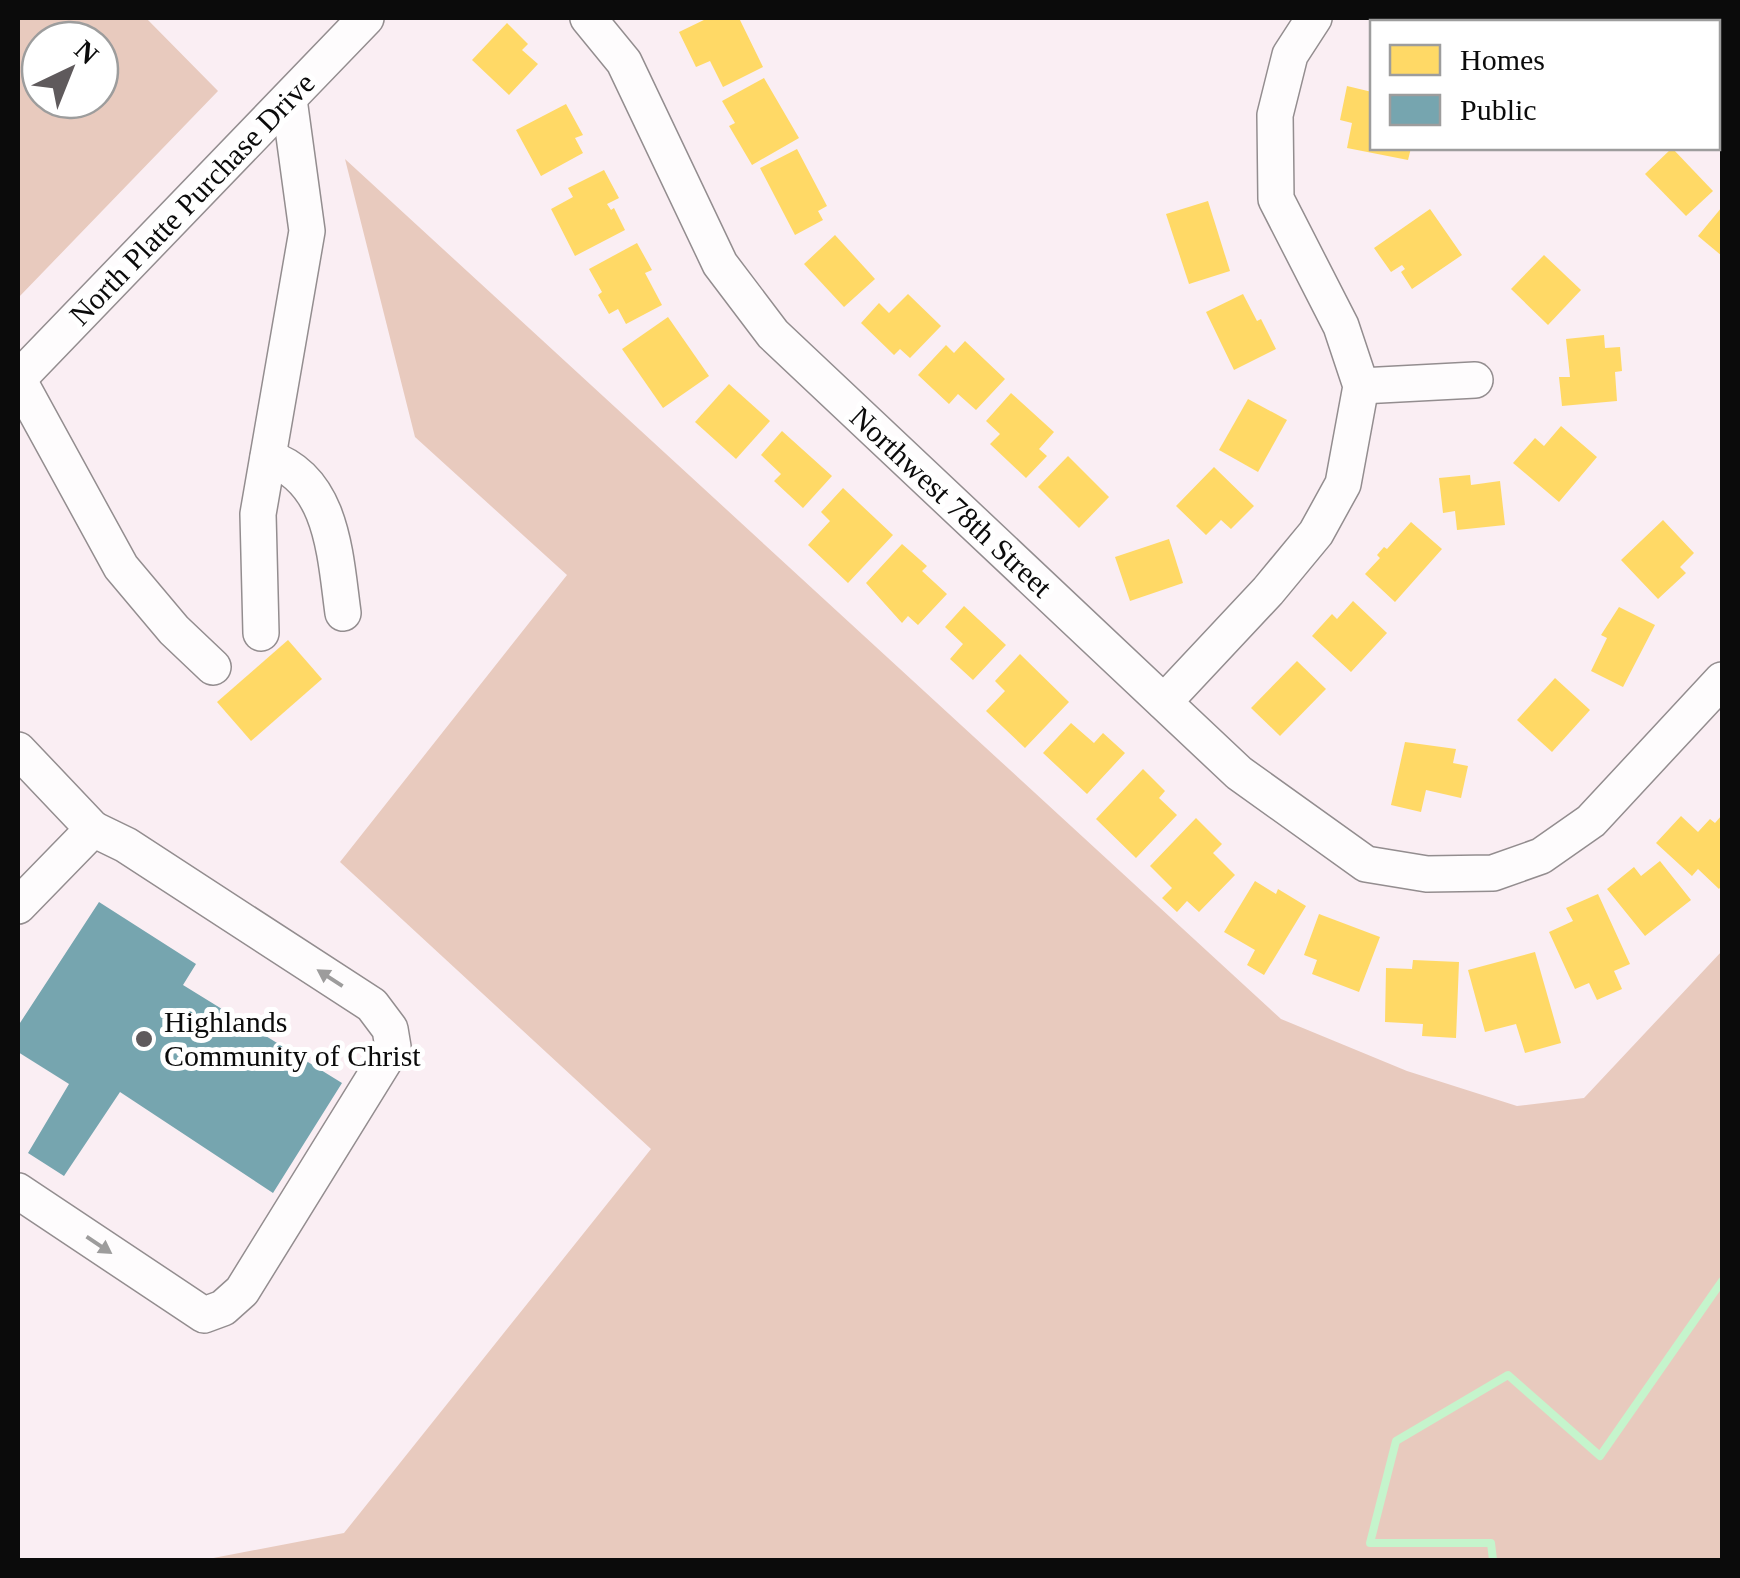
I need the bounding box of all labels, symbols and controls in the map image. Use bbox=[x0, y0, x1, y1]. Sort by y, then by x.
north arrow bbox=[20, 20, 120, 120]
legend bbox=[1370, 20, 1720, 150]
text: N bbox=[69, 34, 105, 70]
text: Homes bbox=[1460, 43, 1545, 76]
street label: North Platte Purchase Drive bbox=[63, 66, 321, 331]
text: Public bbox=[1460, 93, 1537, 126]
street label: Northwest 78th Street bbox=[844, 400, 1059, 604]
one-way arrow bbox=[317, 969, 344, 987]
place label: Highlands Community of Christ bbox=[164, 1005, 421, 1072]
marker: Highlands Community of Christ bbox=[133, 1028, 155, 1050]
one-way arrow bbox=[85, 1235, 112, 1254]

